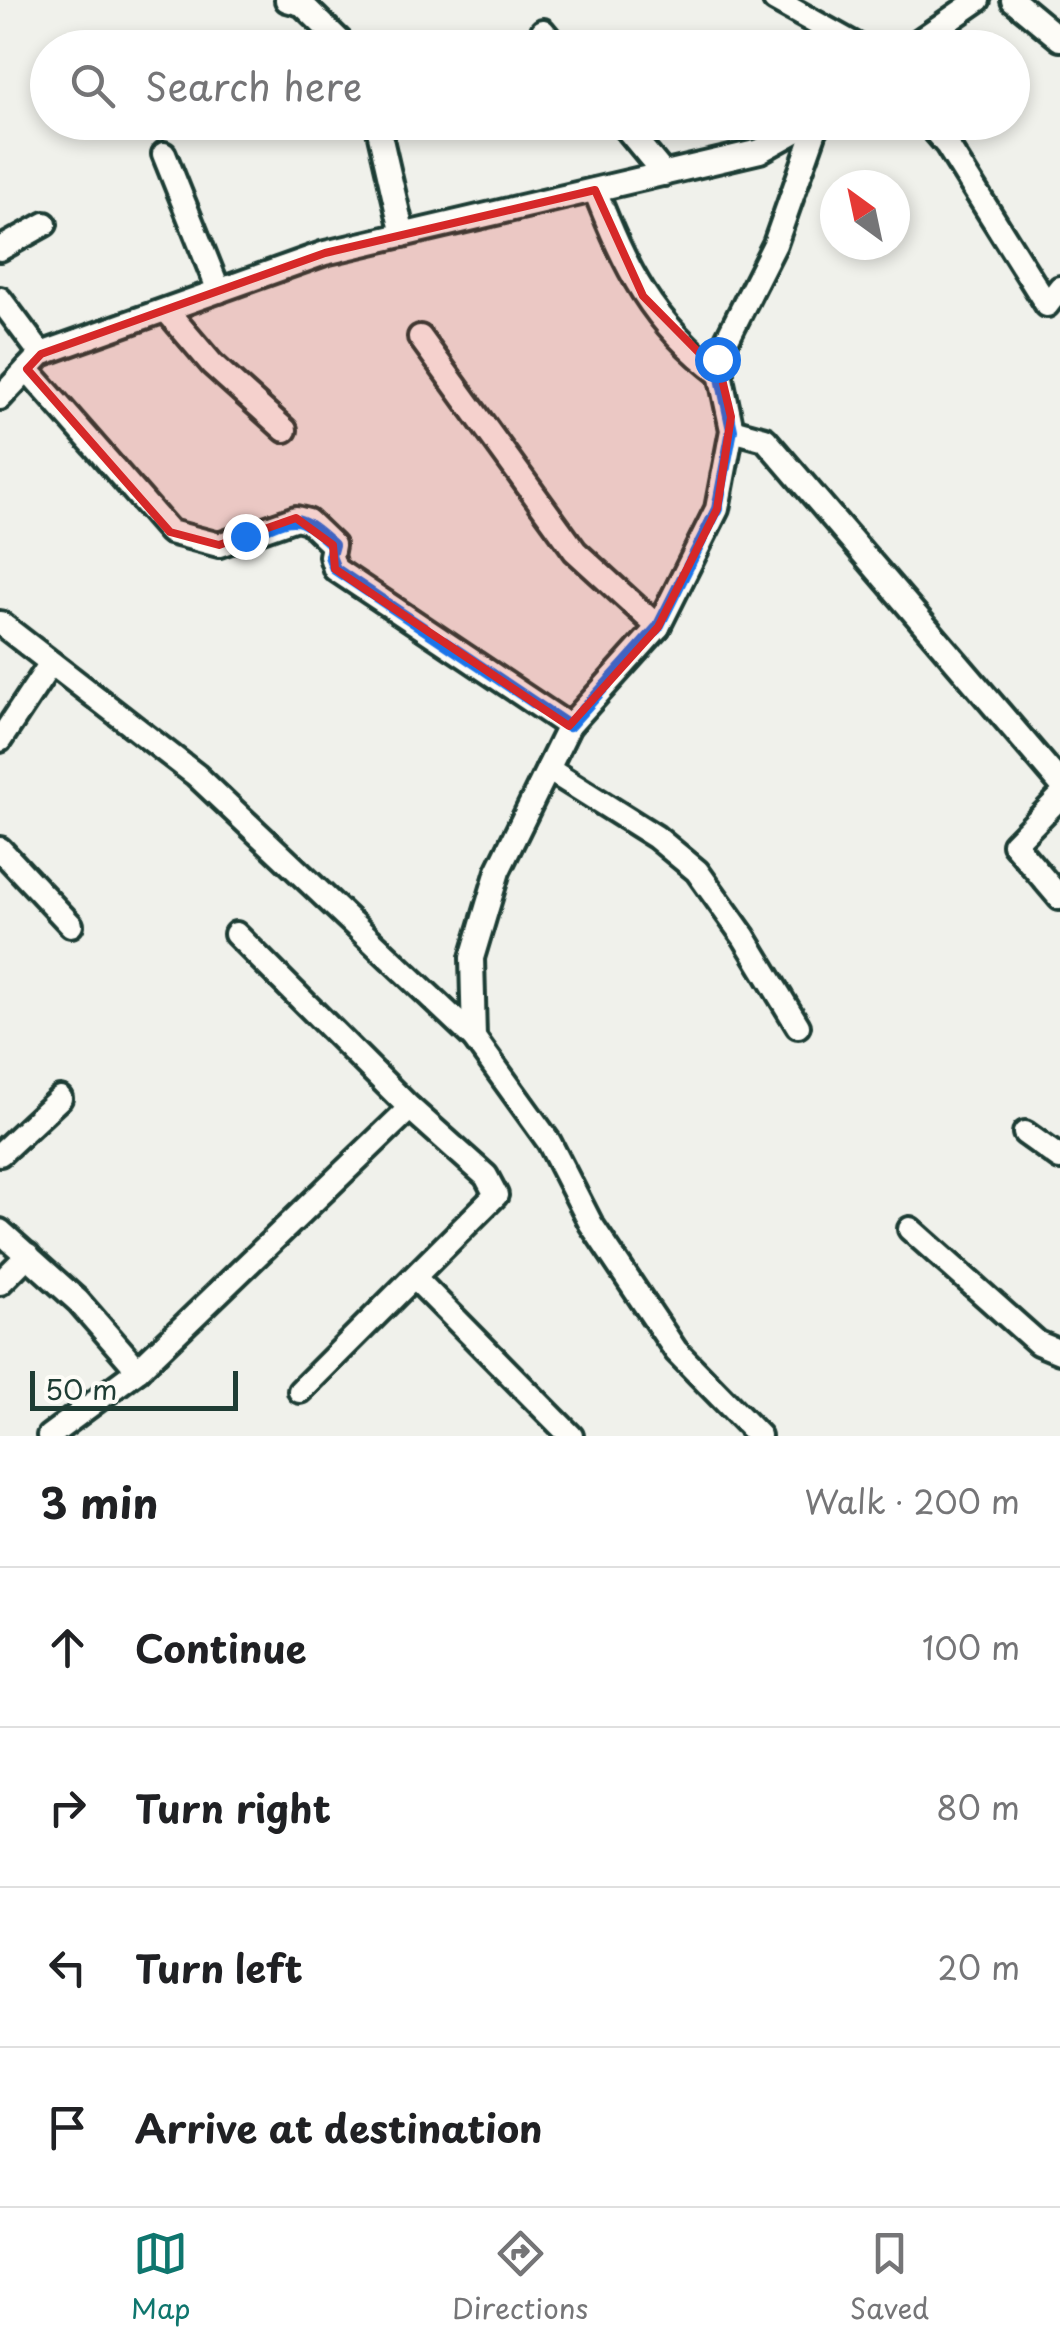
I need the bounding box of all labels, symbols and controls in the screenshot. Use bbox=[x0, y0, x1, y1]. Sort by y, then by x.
search box bbox=[30, 30, 1030, 140]
text: Search here bbox=[145, 57, 362, 114]
icon: search bbox=[65, 58, 120, 113]
north arrow bbox=[820, 170, 910, 260]
route start bbox=[695, 337, 741, 383]
route end bbox=[223, 514, 269, 560]
scale bar bbox=[30, 1366, 238, 1410]
text: 50 m bbox=[45, 1367, 118, 1410]
text: 3 min bbox=[40, 1470, 158, 1533]
text: Walk · 200 m bbox=[805, 1477, 1020, 1525]
text: Continue bbox=[135, 1619, 306, 1676]
icon: ahead bbox=[40, 1620, 95, 1675]
text: 100 m bbox=[922, 1623, 1020, 1671]
text: Turn right bbox=[135, 1779, 331, 1836]
icon: right bbox=[40, 1780, 95, 1835]
text: 80 m bbox=[936, 1783, 1020, 1831]
text: Turn left bbox=[135, 1939, 303, 1996]
icon: left bbox=[40, 1940, 95, 1995]
text: 20 m bbox=[938, 1943, 1020, 1991]
text: Arrive at destination bbox=[135, 2099, 543, 2156]
icon: arrive bbox=[40, 2100, 95, 2155]
tab: Map bbox=[131, 2226, 191, 2329]
tab: Directions bbox=[452, 2226, 588, 2329]
tab: Saved bbox=[850, 2226, 929, 2329]

